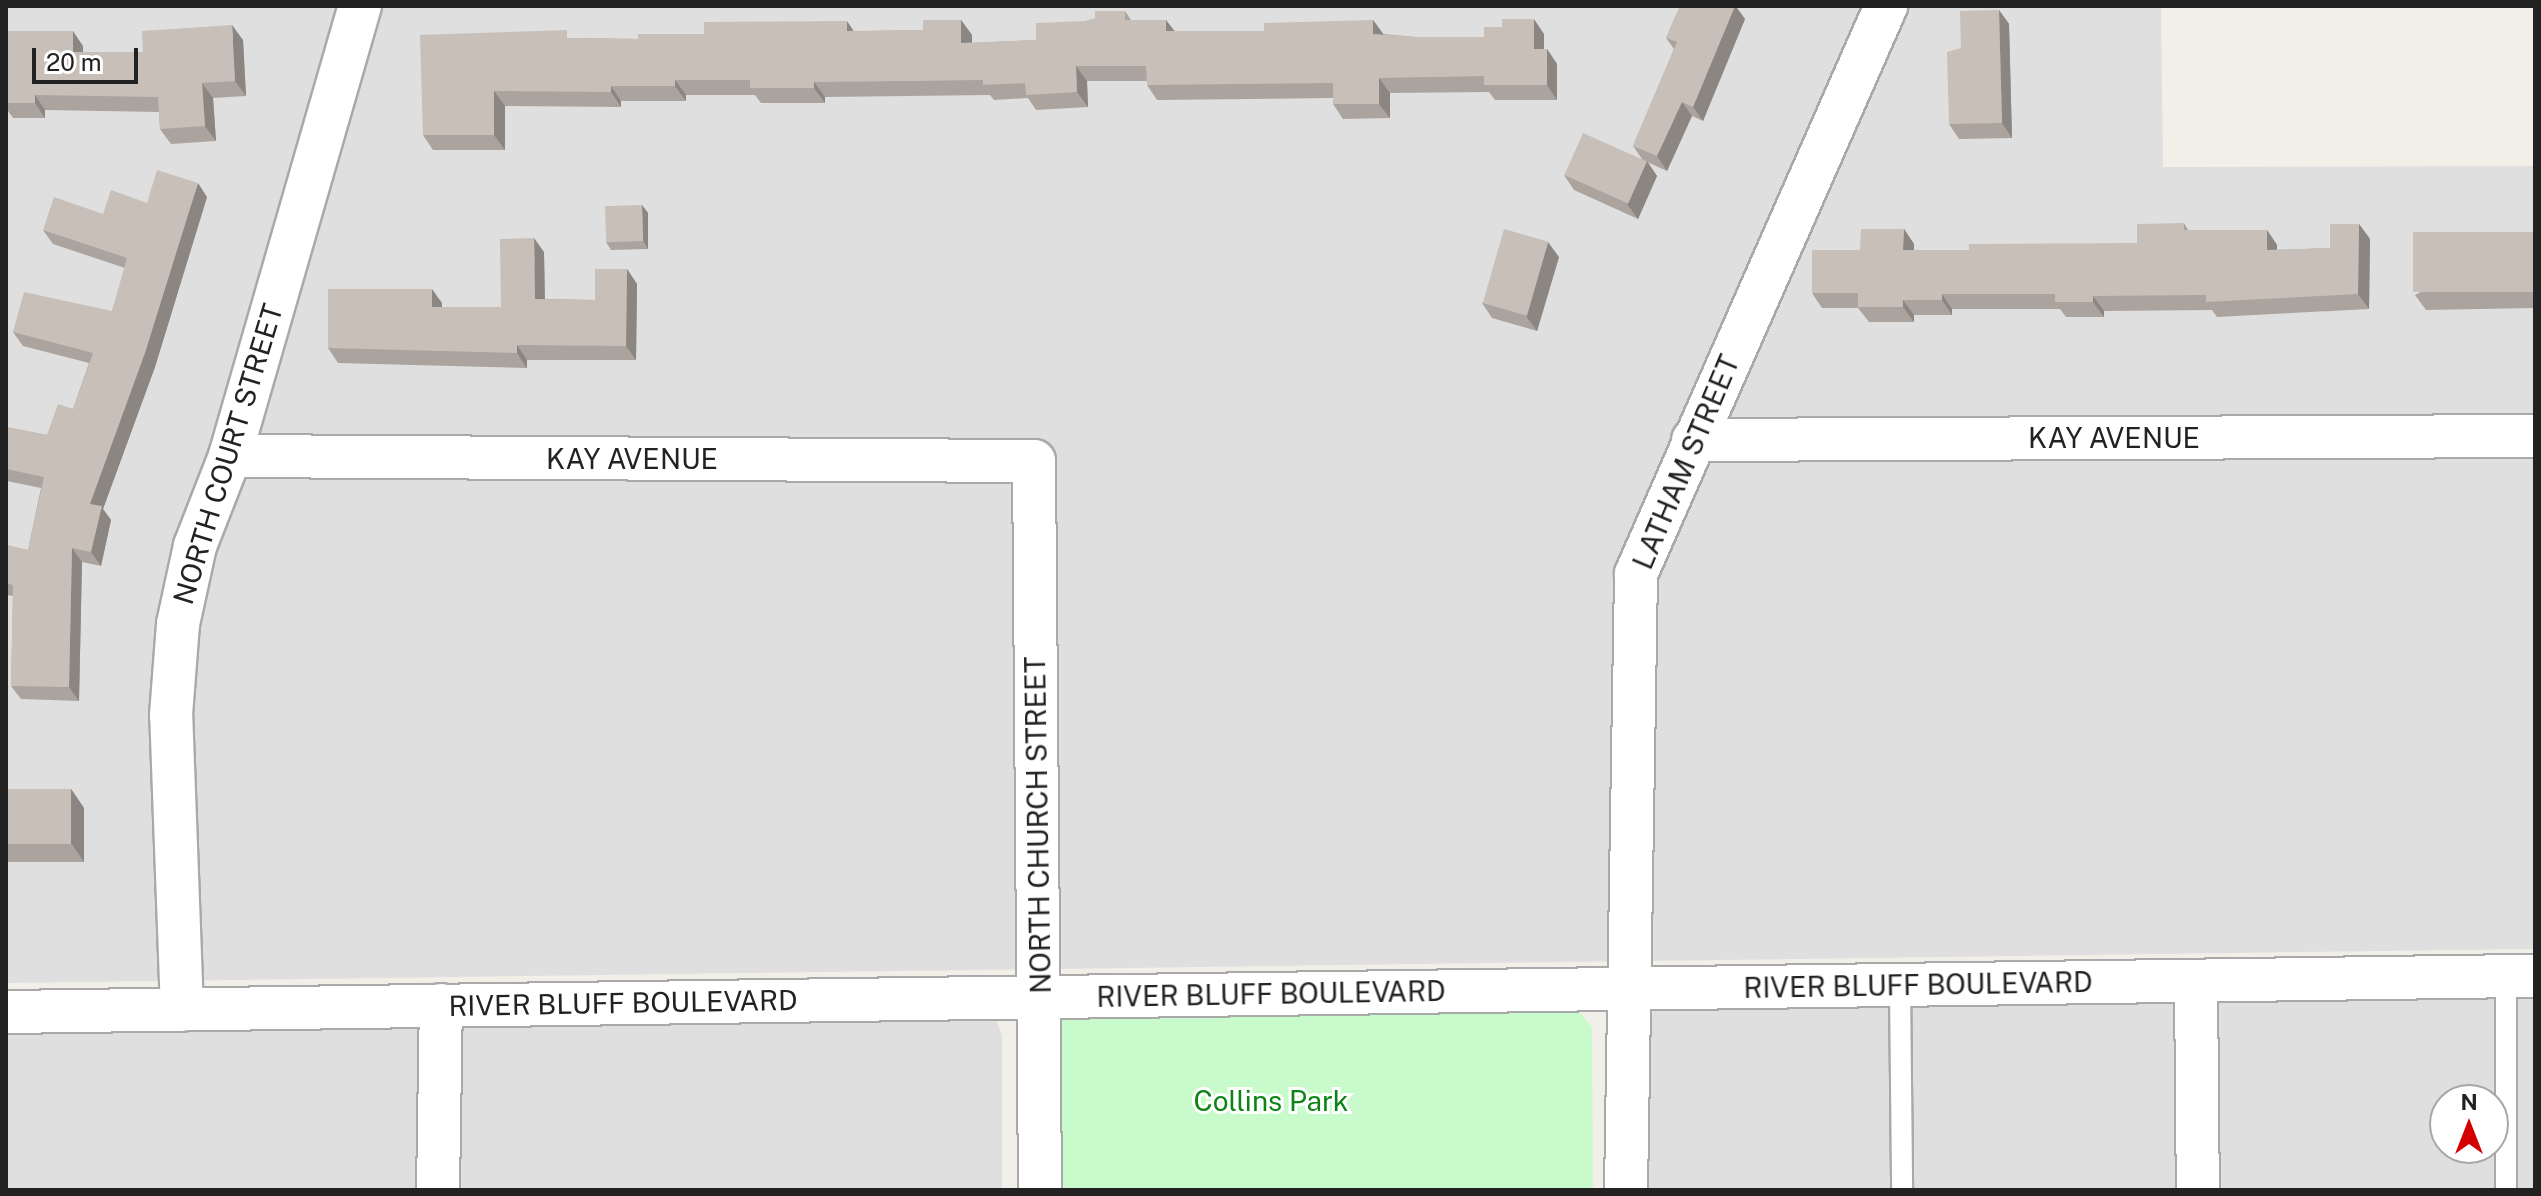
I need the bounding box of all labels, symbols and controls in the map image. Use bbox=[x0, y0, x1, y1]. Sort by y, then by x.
scale bar bbox=[36, 32, 142, 82]
text: 20 m bbox=[46, 48, 102, 76]
street label: NORTH COURT STREET bbox=[166, 300, 290, 608]
street label: LATHAM STREET bbox=[1626, 350, 1746, 574]
street label: KAY AVENUE bbox=[2028, 421, 2200, 455]
street label: KAY AVENUE bbox=[546, 442, 718, 476]
street label: NORTH CHURCH STREET bbox=[1018, 656, 1058, 994]
street label: RIVER BLUFF BOULEVARD bbox=[1743, 965, 2093, 1005]
street label: RIVER BLUFF BOULEVARD bbox=[1096, 974, 1446, 1014]
street label: RIVER BLUFF BOULEVARD bbox=[448, 983, 798, 1023]
park label: Collins Park bbox=[1193, 1084, 1349, 1118]
north arrow bbox=[2429, 1084, 2509, 1164]
text: N bbox=[2460, 1089, 2478, 1115]

